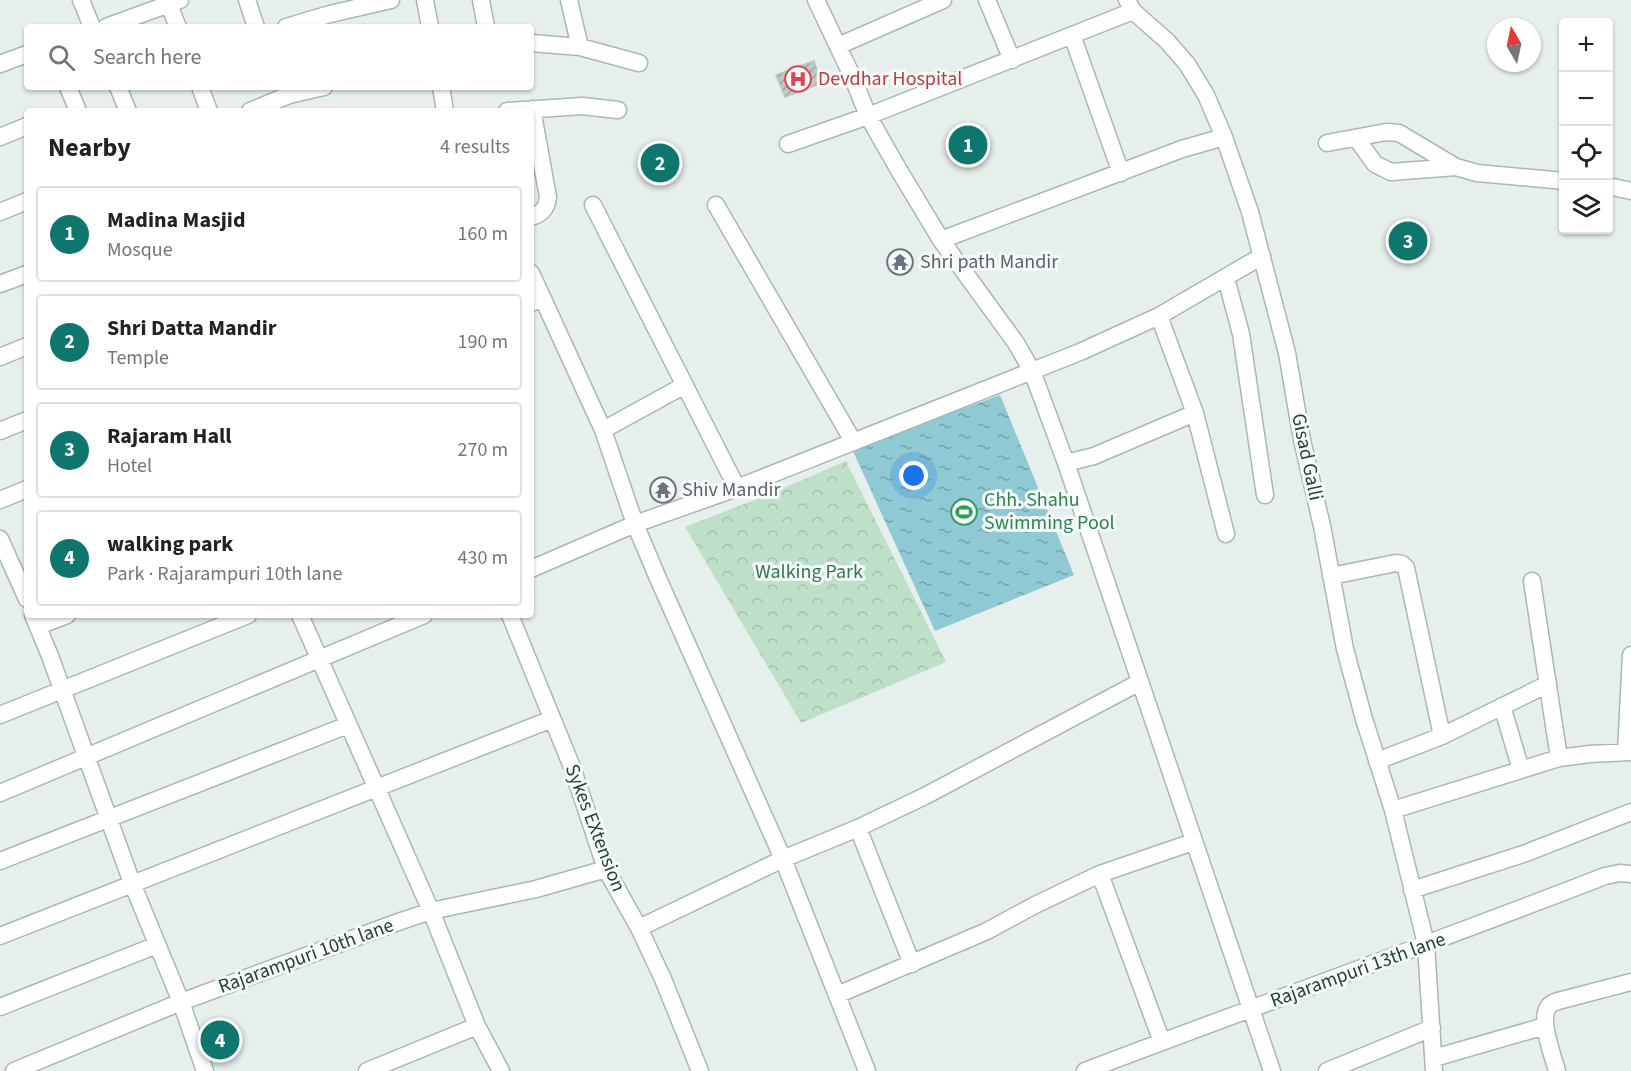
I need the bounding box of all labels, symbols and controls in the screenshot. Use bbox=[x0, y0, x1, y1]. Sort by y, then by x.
north arrow bbox=[1487, 18, 1541, 72]
map controls bbox=[1559, 18, 1613, 234]
button: + bbox=[1559, 18, 1613, 72]
search box bbox=[24, 24, 534, 90]
icon: search bbox=[45, 41, 78, 74]
text: Search here bbox=[93, 41, 201, 73]
hospital icon: Devdhar Hospital bbox=[783, 64, 813, 94]
place label: Devdhar Hospital bbox=[818, 65, 962, 93]
button: − bbox=[1559, 72, 1613, 126]
pin: 1 bbox=[948, 122, 988, 168]
button: locate bbox=[1559, 126, 1613, 180]
text: Nearby bbox=[48, 129, 131, 166]
text: 4 results bbox=[440, 133, 510, 161]
pin: 2 bbox=[640, 140, 680, 186]
button: layers bbox=[1559, 180, 1613, 234]
text: Madina Masjid bbox=[107, 204, 246, 236]
pin: 3 bbox=[1388, 218, 1428, 264]
text: 1 bbox=[64, 220, 75, 248]
text: 160 m bbox=[458, 220, 508, 248]
text: Mosque bbox=[107, 236, 173, 264]
temple icon: Shri path Mandir bbox=[885, 247, 915, 277]
place label: Shri path Mandir bbox=[920, 248, 1058, 276]
text: Shri Datta Mandir bbox=[107, 312, 277, 344]
text: 2 bbox=[64, 328, 75, 356]
text: 190 m bbox=[458, 328, 508, 356]
text: Temple bbox=[107, 344, 169, 372]
street label: Gisad Galli bbox=[1284, 411, 1330, 503]
text: Rajaram Hall bbox=[107, 420, 232, 452]
text: 3 bbox=[64, 436, 75, 464]
text: 270 m bbox=[458, 436, 508, 464]
text: Hotel bbox=[107, 452, 152, 480]
your location bbox=[899, 461, 928, 490]
temple icon: Shiv Mandir bbox=[648, 475, 678, 505]
place label: Shiv Mandir bbox=[682, 476, 780, 504]
place label: Chh. Shahu Swimming Pool bbox=[984, 486, 1115, 537]
sports icon: Chh. Shahu Swimming Pool bbox=[949, 497, 979, 527]
text: walking park bbox=[107, 528, 233, 560]
text: 4 bbox=[64, 544, 75, 572]
text: 430 m bbox=[458, 544, 508, 572]
park label: Walking Park bbox=[755, 558, 863, 586]
text: Park · Rajarampuri 10th lane bbox=[107, 560, 342, 588]
street label: Sykes EXtension bbox=[558, 760, 632, 896]
street label: Rajarampuri 10th lane bbox=[214, 911, 398, 1001]
street label: Rajarampuri 13th lane bbox=[1266, 925, 1450, 1015]
pin: 4 bbox=[200, 1018, 240, 1062]

